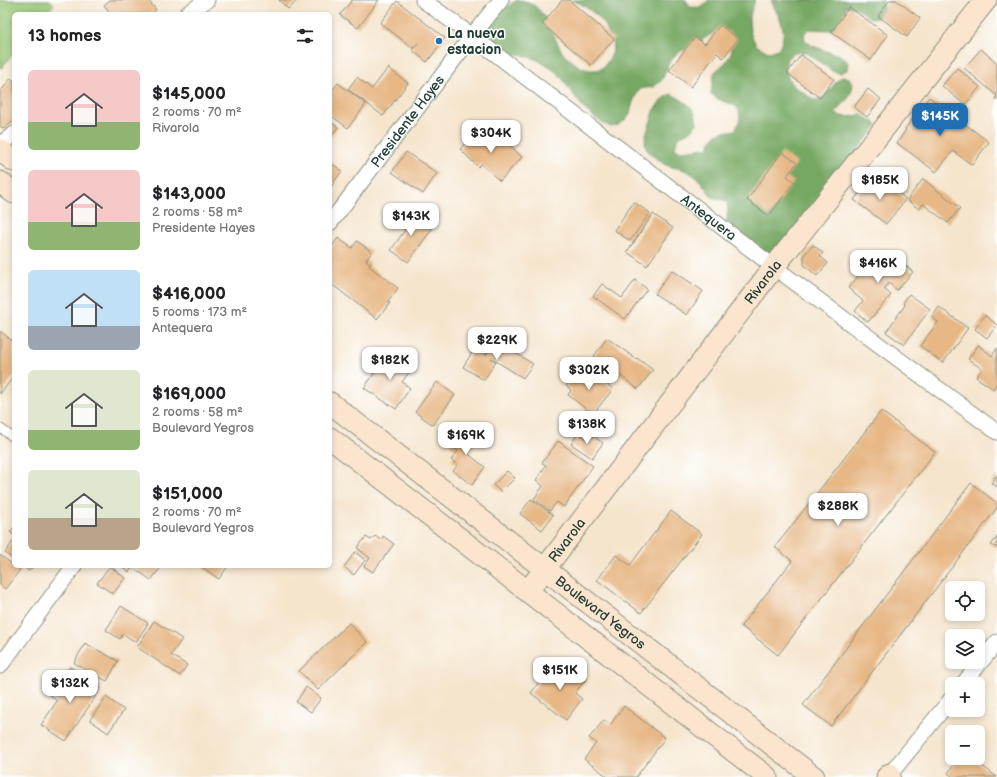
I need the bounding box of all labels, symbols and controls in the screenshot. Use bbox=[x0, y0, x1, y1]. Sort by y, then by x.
icon: filters bbox=[294, 25, 316, 47]
place label: La nueva estacion bbox=[447, 25, 505, 58]
text: 13 homes bbox=[28, 26, 101, 46]
marker: La nueva estacion bbox=[434, 36, 444, 46]
street label: Presidente Hayes bbox=[367, 72, 448, 171]
text: $145,000 bbox=[152, 84, 226, 104]
icon: home bbox=[60, 86, 108, 134]
pin: $145K bbox=[912, 103, 968, 137]
text: 2 rooms · 70 m² bbox=[152, 104, 242, 120]
text: $145K bbox=[921, 108, 959, 124]
text: Rivarola bbox=[152, 120, 199, 136]
pin: $304K bbox=[463, 120, 519, 154]
text: $304K bbox=[471, 125, 511, 141]
pin: $185K bbox=[852, 167, 908, 201]
text: $185K bbox=[861, 172, 899, 188]
text: $143,000 bbox=[152, 184, 226, 204]
icon: home bbox=[60, 186, 108, 234]
street label: Antequera bbox=[678, 190, 740, 244]
pin: $143K bbox=[383, 203, 439, 237]
text: 2 rooms · 58 m² bbox=[152, 204, 243, 220]
text: $143K bbox=[392, 208, 430, 224]
text: Presidente Hayes bbox=[152, 220, 255, 236]
pin: $416K bbox=[850, 250, 906, 284]
text: $416K bbox=[859, 255, 897, 271]
street label: Rivarola bbox=[740, 256, 785, 307]
text: $416,000 bbox=[152, 284, 226, 304]
icon: home bbox=[60, 286, 108, 334]
text: 5 rooms · 173 m² bbox=[152, 304, 247, 320]
text: Antequera bbox=[152, 320, 213, 336]
pin: $229K bbox=[469, 327, 525, 361]
text: $229K bbox=[477, 332, 517, 348]
pin: $182K bbox=[362, 347, 418, 381]
text: $182K bbox=[371, 352, 409, 368]
pin: $302K bbox=[561, 357, 617, 391]
text: $302K bbox=[569, 362, 609, 378]
text: $169,000 bbox=[152, 384, 226, 404]
icon: home bbox=[60, 386, 108, 434]
text: 2 rooms · 58 m² bbox=[152, 404, 243, 420]
pin: $138K bbox=[559, 411, 615, 445]
text: $138K bbox=[568, 416, 606, 432]
text: Boulevard Yegros bbox=[152, 420, 254, 436]
pin: $169K bbox=[438, 422, 494, 456]
text: $169K bbox=[447, 427, 485, 443]
text: $151,000 bbox=[152, 484, 223, 504]
icon: home bbox=[60, 486, 108, 534]
pin: $288K bbox=[810, 493, 866, 527]
text: $288K bbox=[818, 498, 858, 514]
text: 2 rooms · 70 m² bbox=[152, 504, 242, 520]
street label: Rivarola bbox=[545, 515, 589, 565]
text: Boulevard Yegros bbox=[152, 520, 254, 536]
street label: Boulevard Yegros bbox=[552, 572, 649, 652]
map controls bbox=[945, 581, 985, 765]
button: locate bbox=[945, 581, 985, 621]
button: layers bbox=[945, 629, 985, 669]
pin: $151K bbox=[532, 657, 588, 691]
text: $151K bbox=[542, 662, 578, 678]
pin: $132K bbox=[42, 670, 98, 704]
text: $132K bbox=[51, 675, 89, 691]
button: + bbox=[945, 677, 985, 717]
button: − bbox=[945, 725, 985, 765]

